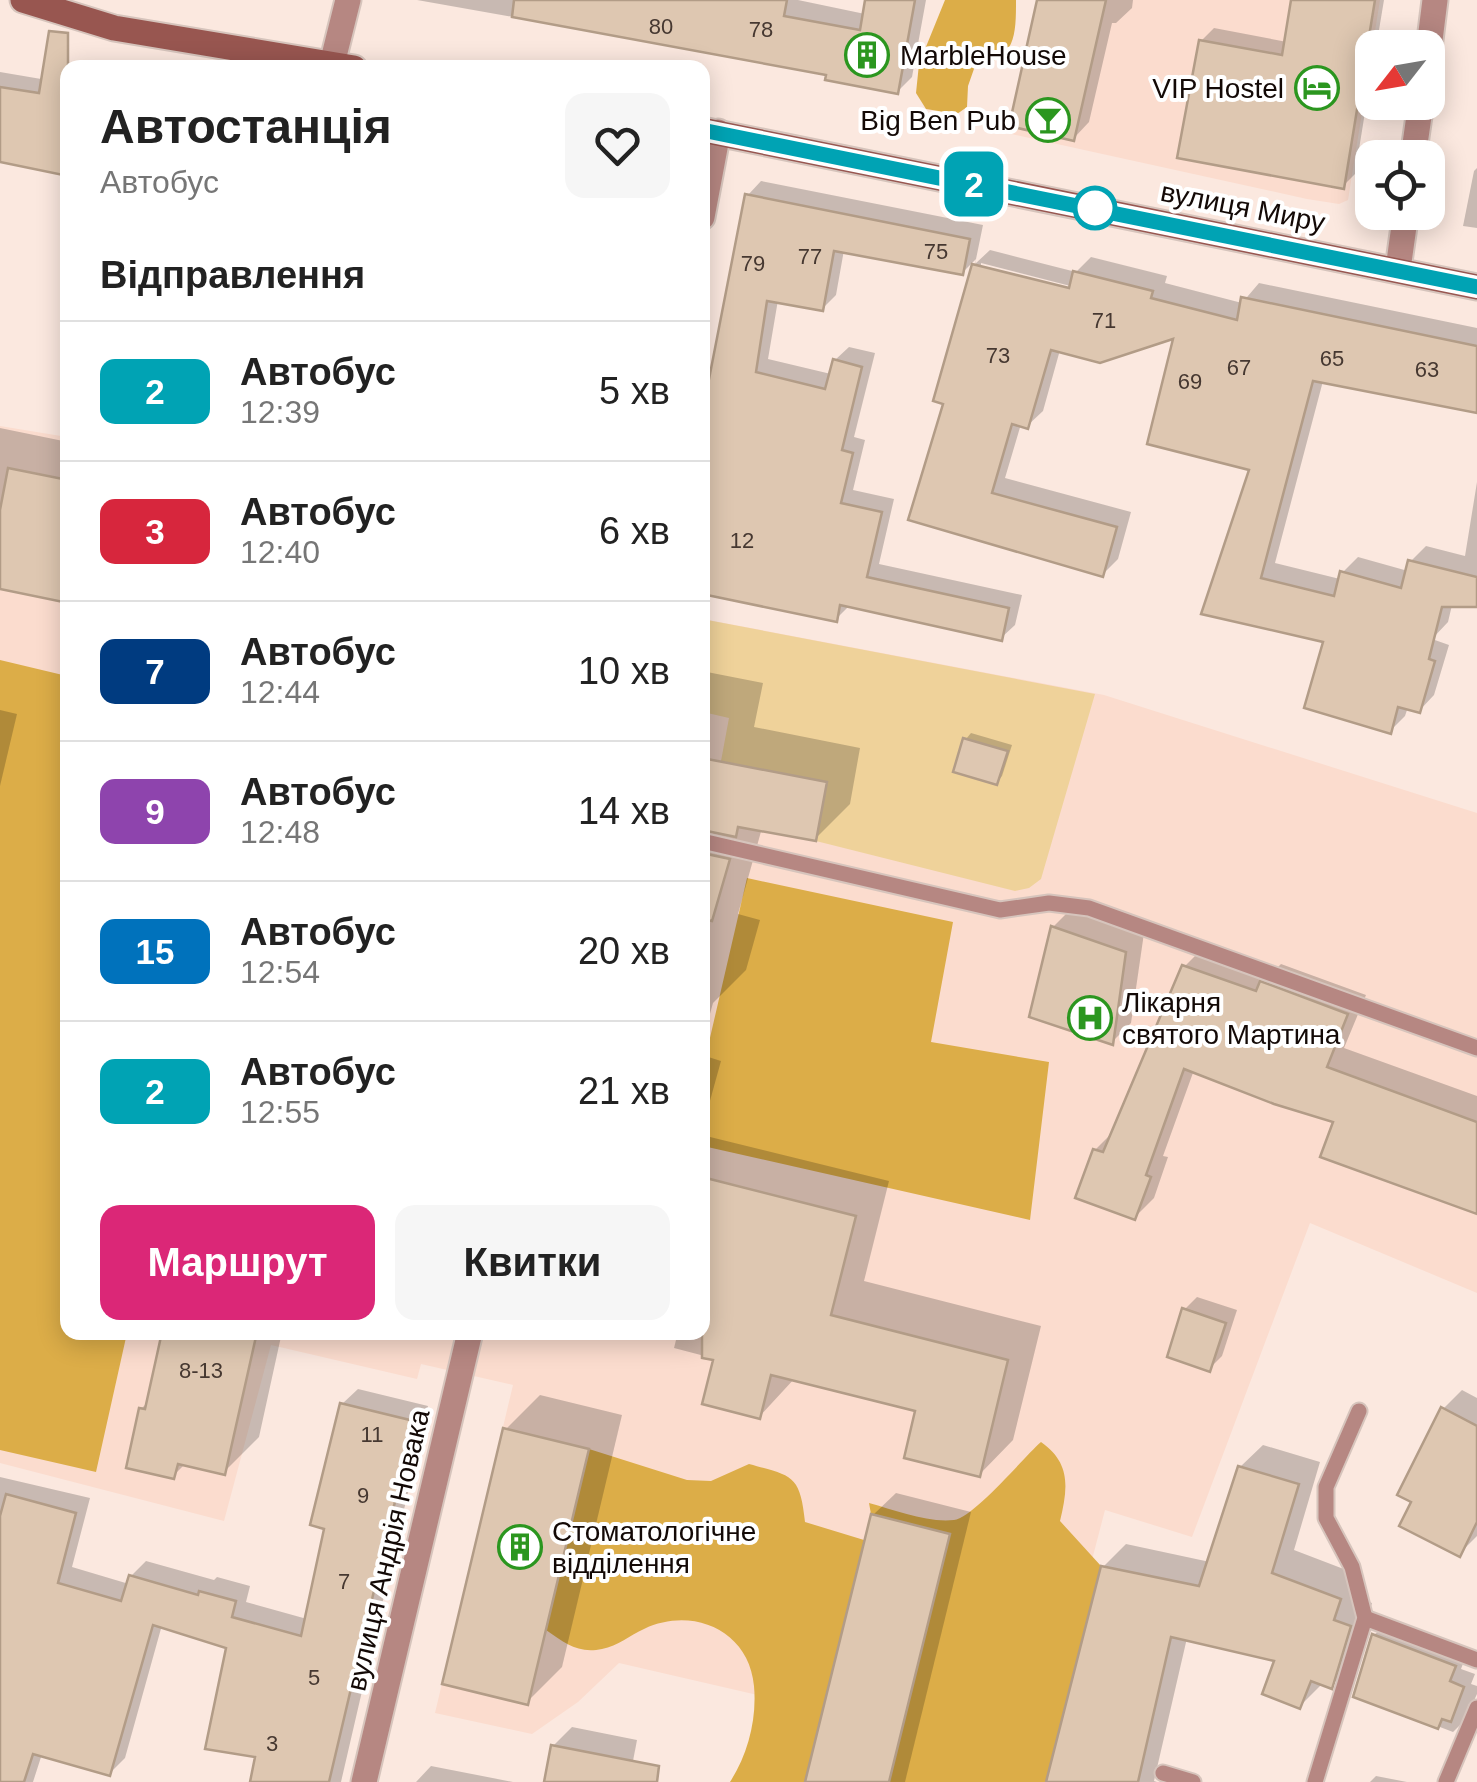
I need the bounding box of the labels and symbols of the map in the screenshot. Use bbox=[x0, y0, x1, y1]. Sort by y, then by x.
house number: 80 bbox=[649, 14, 673, 39]
house number: 78 bbox=[749, 17, 773, 42]
north arrow bbox=[1355, 30, 1445, 120]
building icon: MarbleHouse bbox=[844, 32, 890, 78]
place label: MarbleHouse bbox=[900, 40, 1067, 71]
hotel icon: VIP Hostel bbox=[1294, 65, 1340, 111]
place label: VIP Hostel bbox=[1152, 73, 1284, 104]
bar icon: Big Ben Pub bbox=[1025, 97, 1071, 143]
place label: Big Ben Pub bbox=[860, 105, 1016, 136]
line badge: 2 bbox=[942, 152, 1006, 216]
street label: вулиця Миру bbox=[1158, 176, 1328, 238]
unlabelled marker bbox=[1074, 187, 1116, 229]
house number: 75 bbox=[924, 239, 948, 264]
house number: 77 bbox=[798, 244, 822, 269]
house number: 79 bbox=[741, 251, 765, 276]
house number: 71 bbox=[1092, 308, 1116, 333]
house number: 73 bbox=[986, 343, 1010, 368]
house number: 65 bbox=[1320, 346, 1344, 371]
house number: 67 bbox=[1227, 355, 1251, 380]
house number: 63 bbox=[1415, 357, 1439, 382]
house number: 69 bbox=[1178, 369, 1202, 394]
house number: 12 bbox=[730, 528, 754, 553]
place label: Лікарня святого Мартина bbox=[1122, 987, 1341, 1050]
hospital icon: Лікарня святого Мартина bbox=[1067, 995, 1113, 1041]
house number: 8-13 bbox=[179, 1358, 223, 1383]
street label: вулиця Андрія Новака bbox=[340, 1406, 436, 1694]
house number: 11 bbox=[361, 1422, 383, 1447]
house number: 9 bbox=[357, 1483, 369, 1508]
place label: Стоматологічне відділення bbox=[552, 1516, 756, 1579]
building icon: Стоматологічне відділення bbox=[497, 1524, 543, 1570]
house number: 7 bbox=[338, 1569, 350, 1594]
house number: 5 bbox=[308, 1665, 320, 1690]
house number: 3 bbox=[266, 1731, 278, 1756]

